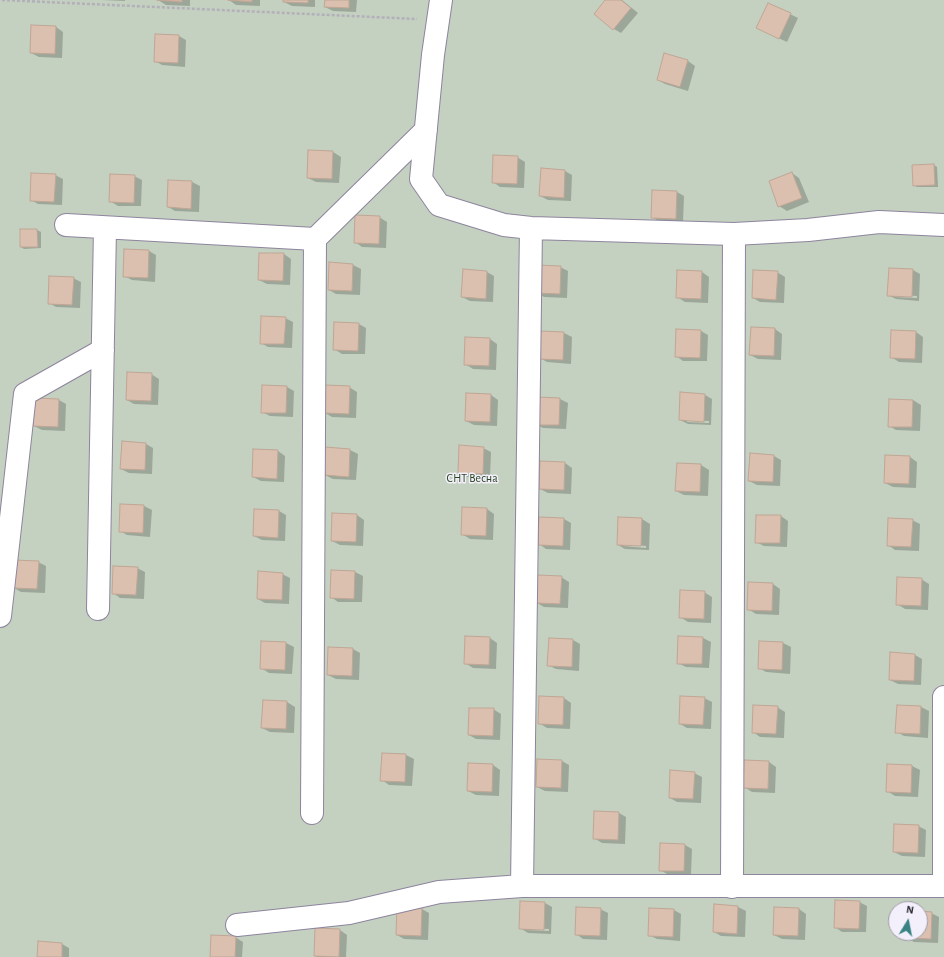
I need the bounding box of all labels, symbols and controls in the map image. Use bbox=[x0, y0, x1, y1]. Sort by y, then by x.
park label: СНТ Весна bbox=[446, 471, 498, 485]
north arrow bbox=[888, 901, 928, 941]
text: N bbox=[905, 904, 915, 916]

